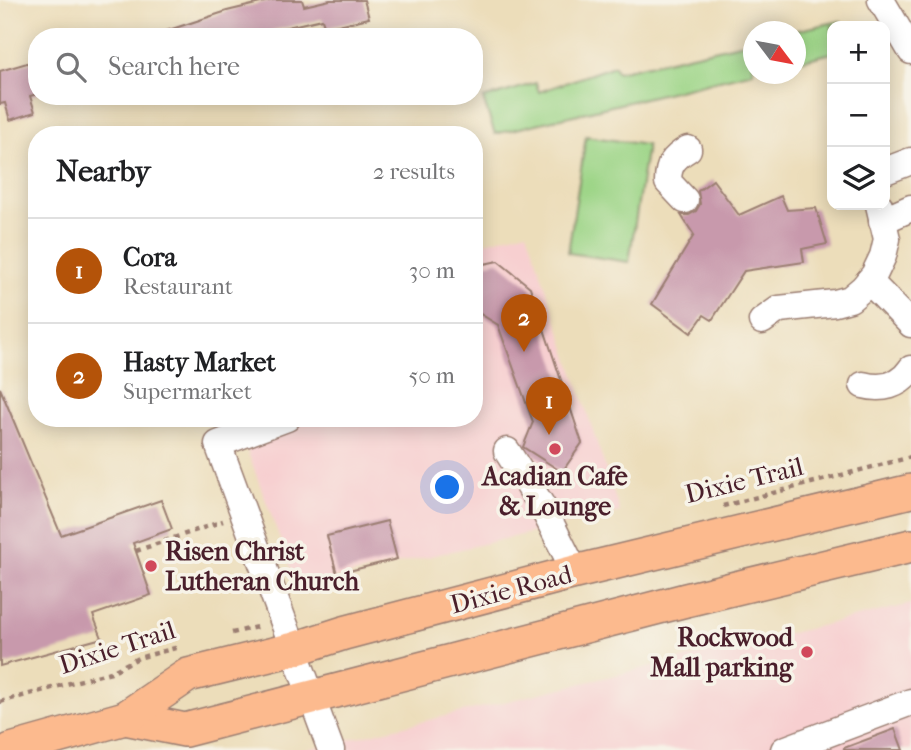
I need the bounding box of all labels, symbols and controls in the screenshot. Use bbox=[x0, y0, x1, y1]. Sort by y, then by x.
north arrow bbox=[743, 21, 806, 84]
map controls bbox=[827, 21, 890, 210]
button: + bbox=[827, 21, 890, 84]
search box bbox=[28, 28, 483, 105]
icon: search bbox=[52, 48, 90, 86]
text: Search here bbox=[108, 51, 240, 82]
button: − bbox=[827, 84, 890, 147]
button: layers bbox=[827, 147, 890, 210]
text: Nearby bbox=[56, 154, 151, 189]
text: 2 results bbox=[373, 158, 455, 185]
text: Cora bbox=[123, 242, 177, 273]
text: 1 bbox=[75, 257, 83, 284]
text: 30 m bbox=[409, 257, 455, 284]
text: Restaurant bbox=[123, 273, 233, 300]
pin: 2 bbox=[501, 294, 547, 352]
text: Hasty Market bbox=[123, 347, 276, 378]
text: 2 bbox=[73, 362, 85, 389]
text: 50 m bbox=[408, 362, 455, 389]
pin: 1 bbox=[526, 377, 572, 435]
text: Supermarket bbox=[123, 378, 252, 405]
marker: Acadian Cafe & Lounge bbox=[547, 441, 563, 457]
street label: Dixie Trail bbox=[682, 451, 806, 510]
place label: Acadian Cafe & Lounge bbox=[480, 461, 628, 522]
your location bbox=[430, 470, 464, 504]
place label: Risen Christ Lutheran Church bbox=[165, 536, 359, 597]
marker: Risen Christ Lutheran Church bbox=[143, 558, 159, 574]
street label: Dixie Road bbox=[447, 558, 576, 621]
street label: Dixie Trail bbox=[55, 614, 179, 681]
place label: Rockwood Mall parking bbox=[650, 622, 794, 683]
marker: Rockwood Mall parking bbox=[799, 644, 815, 660]

